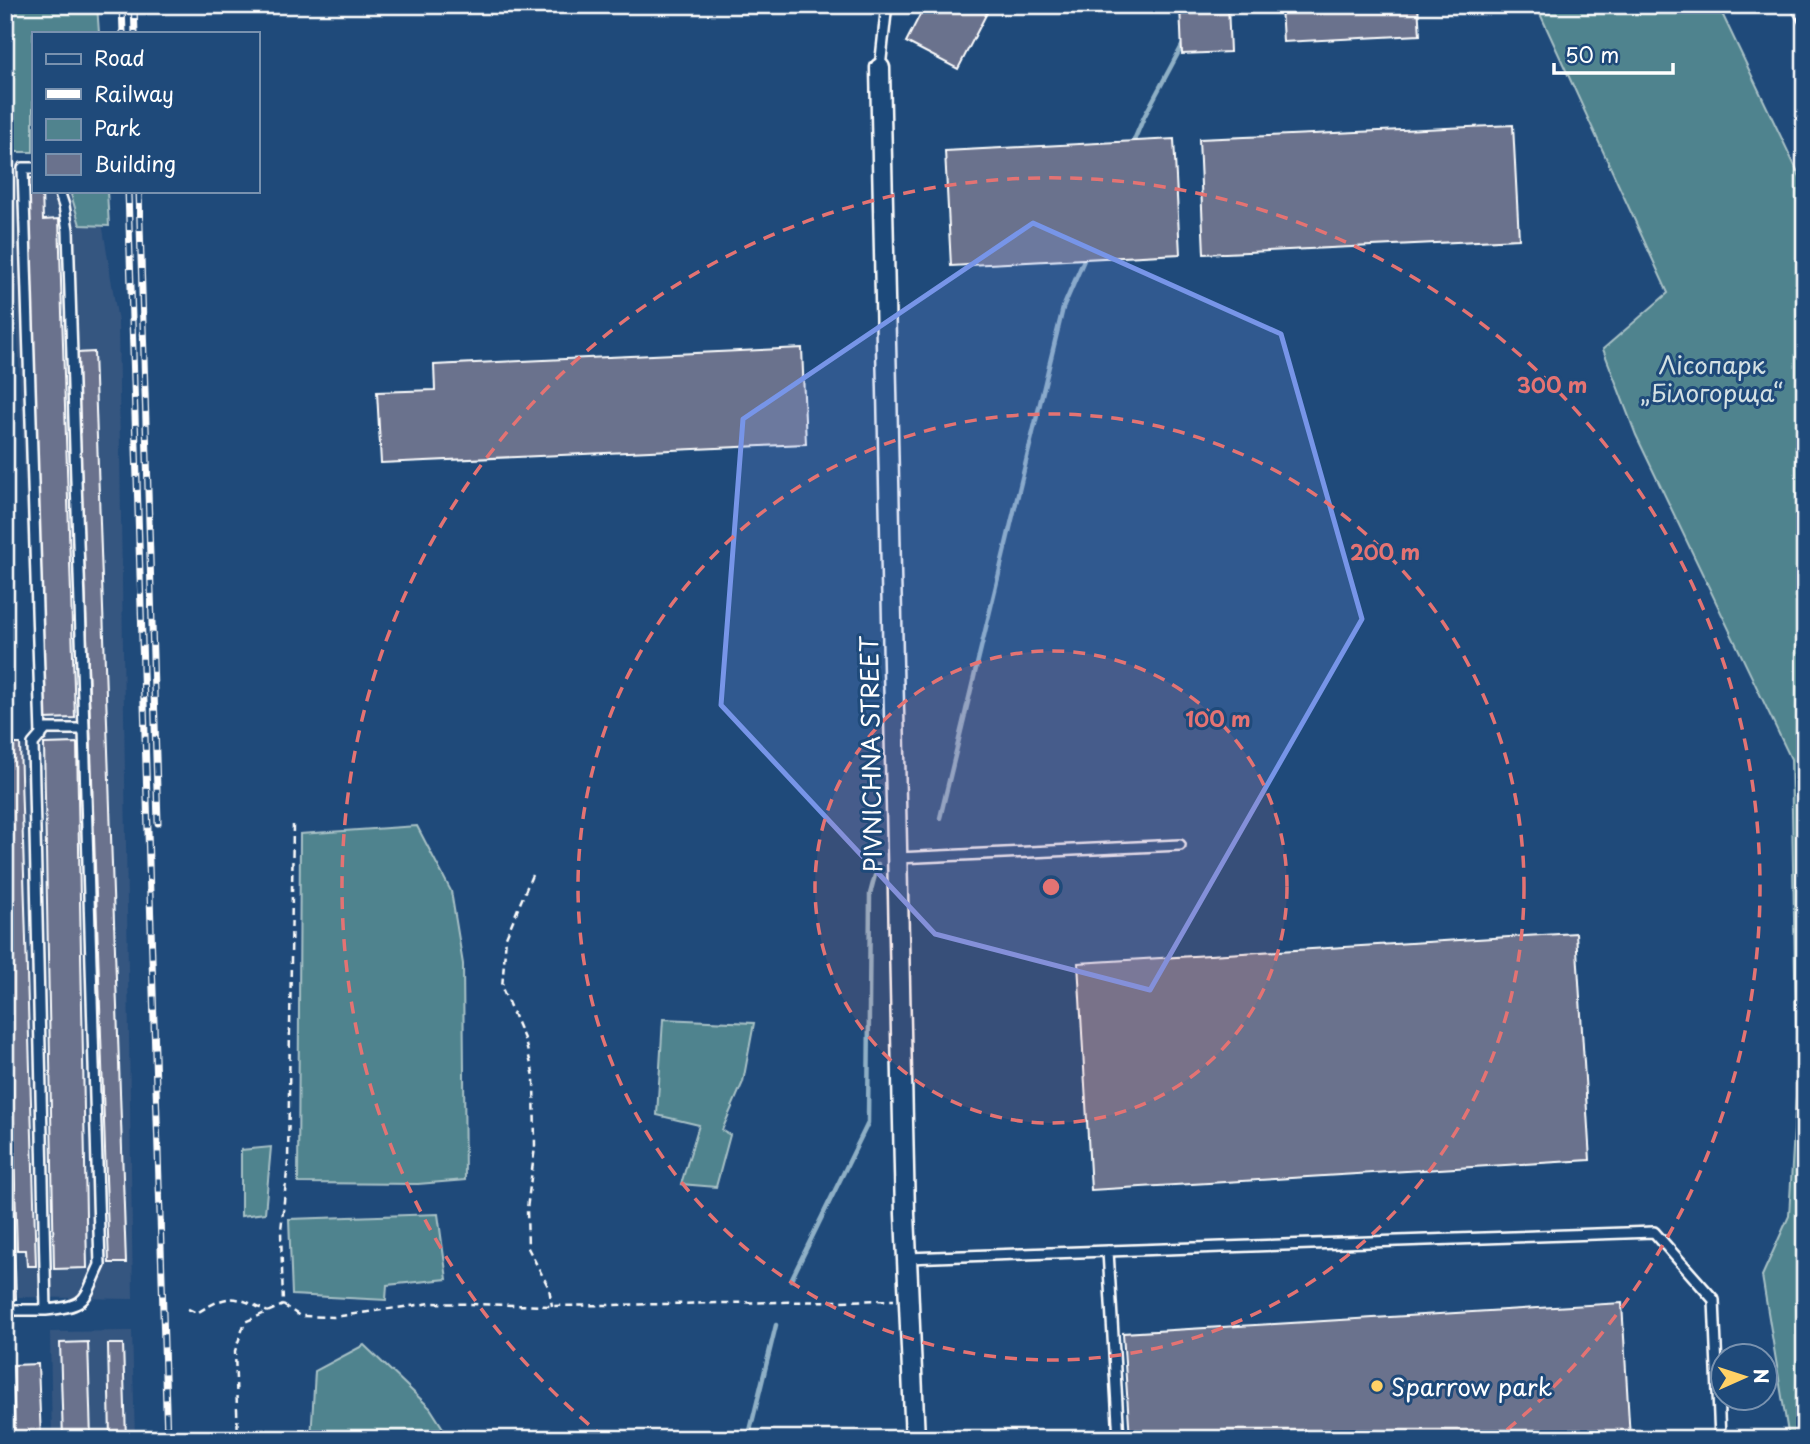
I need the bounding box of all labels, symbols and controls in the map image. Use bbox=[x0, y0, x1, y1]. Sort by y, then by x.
legend bbox=[32, 32, 259, 192]
scale bar bbox=[1554, 32, 1674, 76]
text: 50 m bbox=[1565, 38, 1619, 70]
text: Road bbox=[94, 41, 145, 73]
text: Railway bbox=[94, 77, 174, 109]
text: Park bbox=[94, 111, 141, 143]
text: Building bbox=[94, 147, 176, 179]
park label: Лісопарк „Білогорща“ bbox=[1641, 346, 1783, 410]
text: 300 m bbox=[1517, 368, 1587, 400]
text: 200 m bbox=[1350, 535, 1420, 567]
street label: PIVNICHNA STREET bbox=[850, 635, 890, 873]
text: 100 m bbox=[1185, 702, 1251, 734]
centre of rings bbox=[1039, 875, 1063, 899]
north arrow bbox=[1708, 1342, 1778, 1412]
place label: Sparrow park bbox=[1391, 1368, 1552, 1404]
text: N bbox=[1748, 1368, 1776, 1384]
marker: Sparrow park bbox=[1369, 1378, 1385, 1394]

